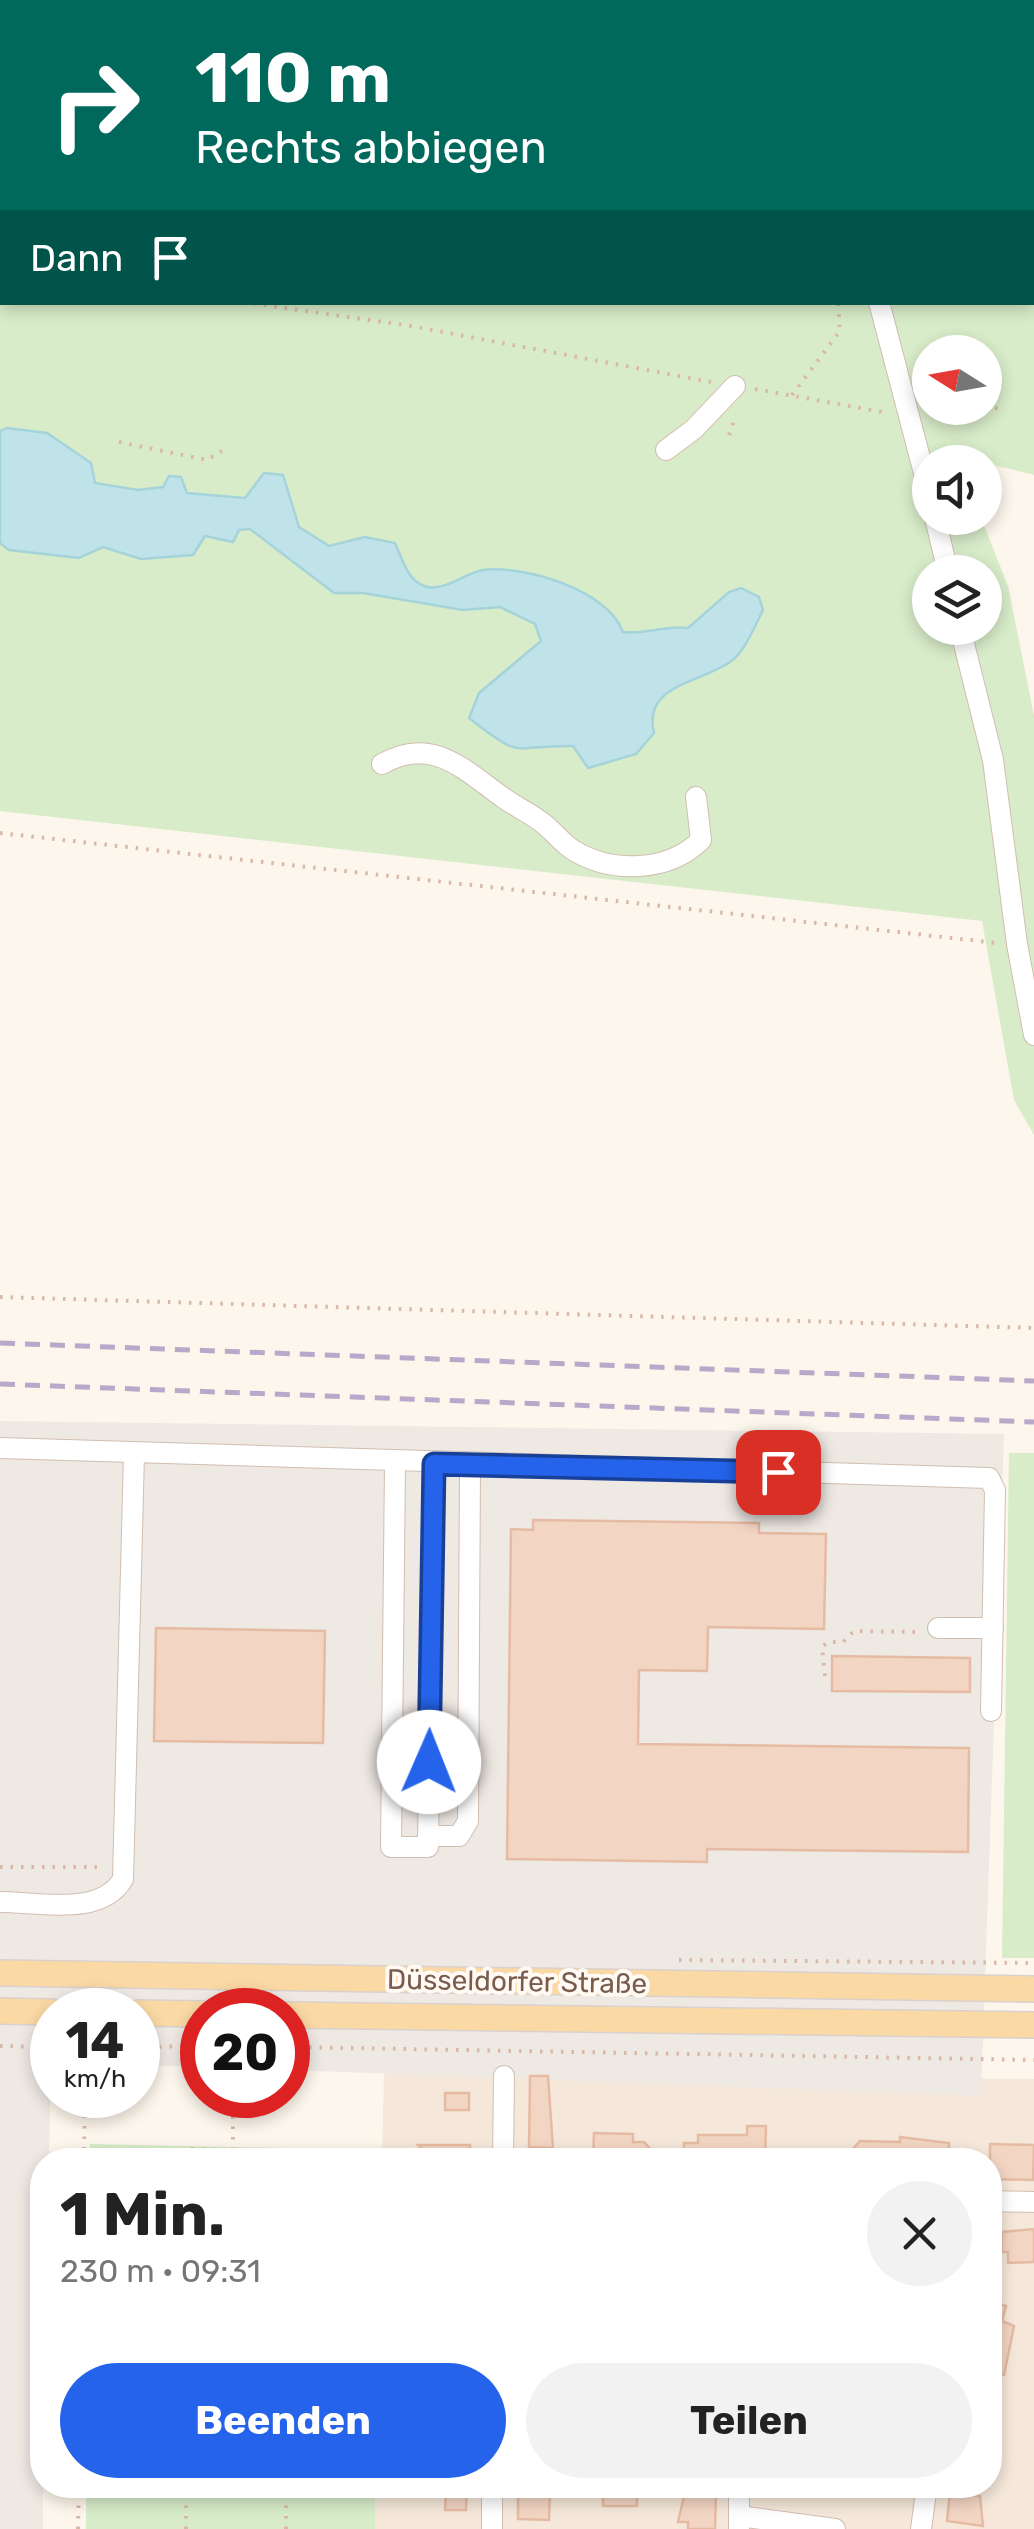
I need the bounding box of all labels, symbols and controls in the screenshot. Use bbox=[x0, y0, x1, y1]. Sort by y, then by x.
text: 110 m bbox=[195, 37, 391, 120]
icon: right bbox=[30, 40, 160, 170]
text: Rechts abbiegen bbox=[195, 121, 547, 174]
icon: arrive bbox=[143, 230, 198, 285]
text: Dann bbox=[30, 235, 123, 281]
north arrow bbox=[912, 335, 1002, 425]
map controls bbox=[912, 335, 1002, 645]
button: sound bbox=[912, 445, 1002, 535]
button: layers bbox=[912, 555, 1002, 645]
pin bbox=[736, 1430, 821, 1515]
icon: arrive bbox=[751, 1445, 806, 1500]
position arrow bbox=[377, 1710, 481, 1814]
street label: Düsseldorfer Straße bbox=[387, 1963, 647, 2000]
speed limit sign: 20 bbox=[180, 1988, 310, 2118]
text: 14 bbox=[66, 2011, 125, 2071]
text: km/h bbox=[64, 2064, 126, 2093]
text: 1 Min. bbox=[60, 2179, 225, 2250]
button: close bbox=[867, 2181, 972, 2286]
text: 230 m · 09:31 bbox=[60, 2252, 261, 2290]
button: Beenden bbox=[60, 2363, 506, 2478]
button: Teilen bbox=[526, 2363, 972, 2478]

